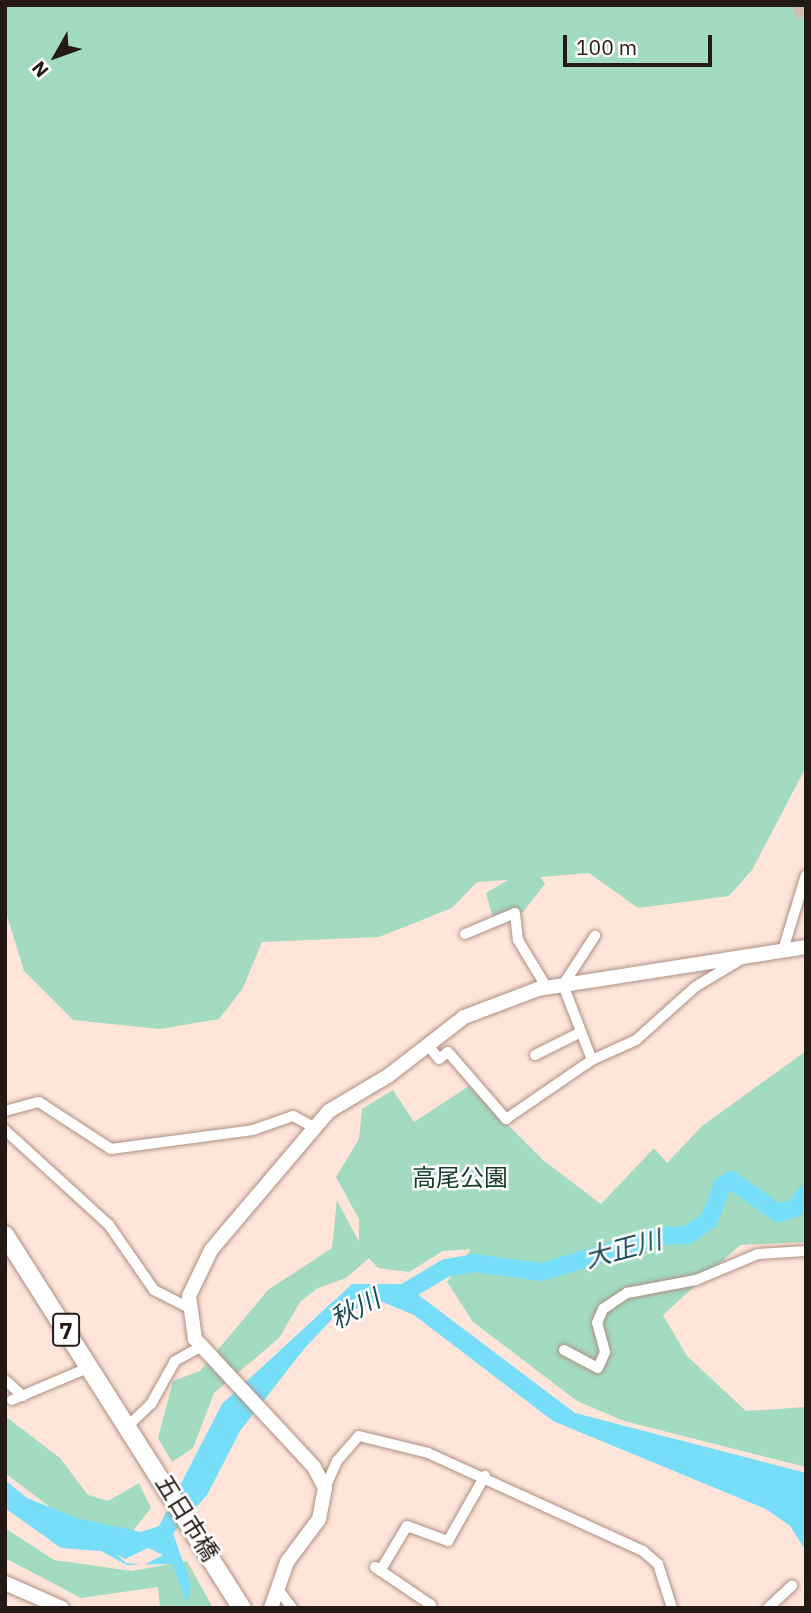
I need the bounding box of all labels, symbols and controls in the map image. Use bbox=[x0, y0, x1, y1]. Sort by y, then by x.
north arrow bbox=[21, 21, 91, 91]
scale bar bbox=[566, 21, 715, 65]
text: 100 m bbox=[576, 33, 637, 61]
text: N bbox=[26, 57, 54, 82]
park label: 高尾公園 bbox=[412, 1164, 508, 1192]
water label: 大正川 bbox=[581, 1224, 665, 1274]
water label: 秋川 bbox=[325, 1283, 385, 1335]
road number: 7 bbox=[52, 1310, 80, 1350]
street label: 五日市橋 bbox=[149, 1470, 225, 1566]

